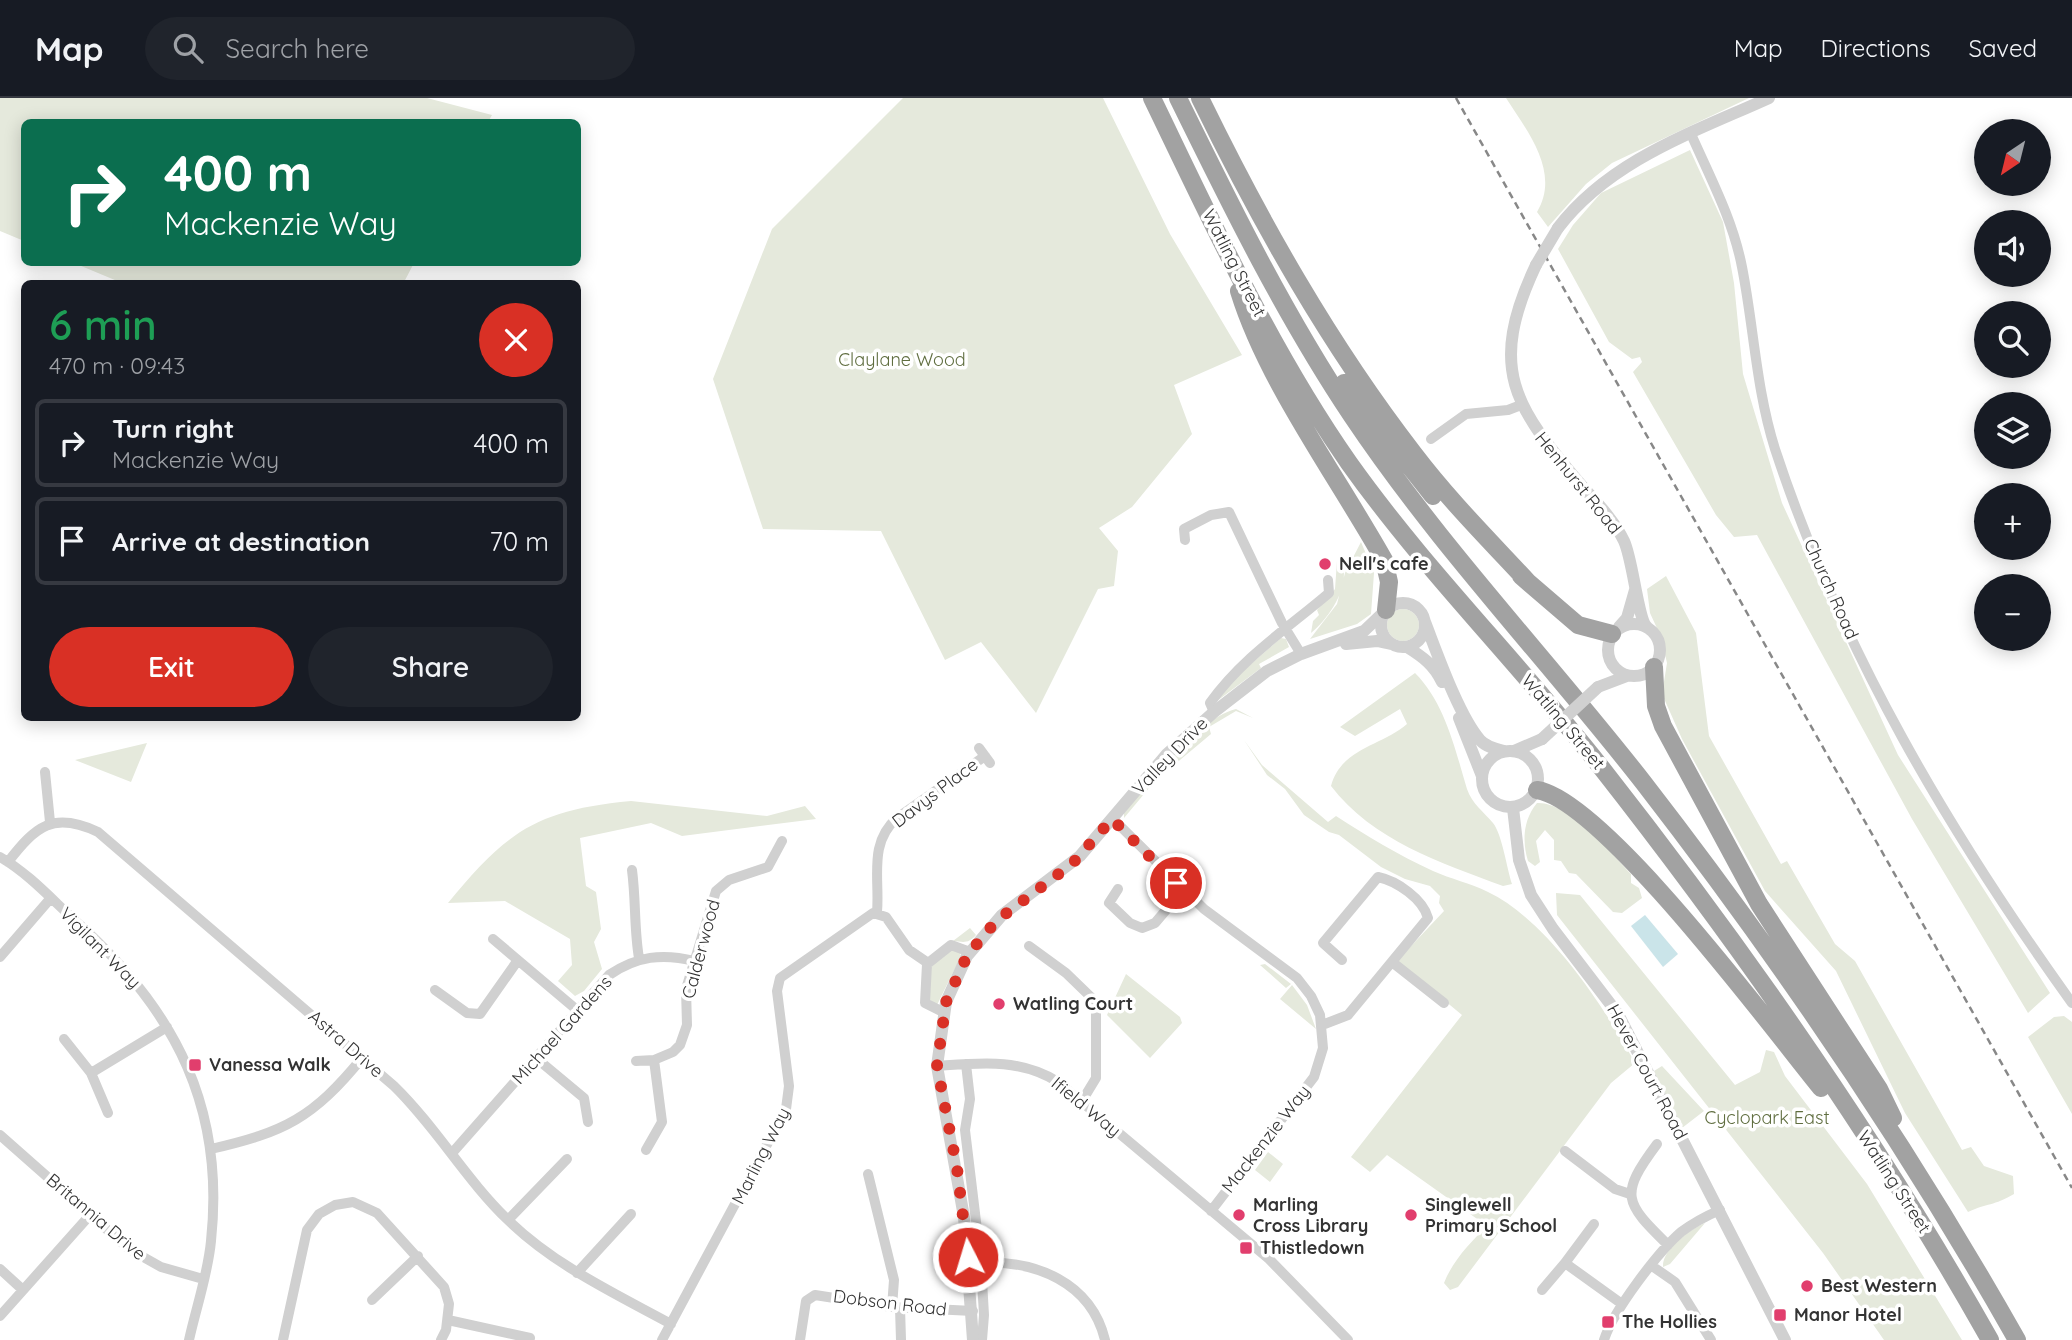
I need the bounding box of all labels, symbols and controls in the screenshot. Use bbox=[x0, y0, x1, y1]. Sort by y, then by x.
search box bbox=[145, 17, 635, 80]
text: Map bbox=[35, 28, 103, 69]
icon: search bbox=[169, 29, 207, 67]
text: Search here bbox=[225, 32, 369, 65]
text: Map bbox=[1734, 33, 1783, 63]
text: Directions bbox=[1821, 33, 1931, 63]
text: Saved bbox=[1969, 33, 2037, 63]
north arrow bbox=[1974, 119, 2051, 196]
map controls bbox=[1974, 119, 2051, 651]
text: 400 m bbox=[164, 142, 312, 203]
icon: right bbox=[49, 147, 140, 238]
text: Mackenzie Way bbox=[164, 203, 397, 243]
street label: Watling Street bbox=[1197, 205, 1271, 321]
button: sound bbox=[1974, 210, 2051, 287]
text: 6 min bbox=[49, 298, 157, 351]
button: search bbox=[1974, 301, 2051, 378]
button: close bbox=[479, 303, 553, 377]
park label: Claylane Wood bbox=[838, 348, 966, 371]
text: 470 m · 09:43 bbox=[49, 351, 185, 380]
button: layers bbox=[1974, 392, 2051, 469]
text: Turn right bbox=[112, 412, 234, 445]
icon: right bbox=[53, 424, 91, 462]
text: 400 m bbox=[474, 427, 549, 460]
street label: Henhurst Road bbox=[1530, 427, 1627, 539]
text: Mackenzie Way bbox=[112, 445, 279, 474]
button: + bbox=[1974, 483, 2051, 560]
icon: arrive bbox=[53, 522, 91, 560]
text: Arrive at destination bbox=[112, 525, 370, 558]
text: 70 m bbox=[489, 525, 549, 558]
street label: Church Road bbox=[1799, 535, 1864, 643]
place label: Nell's cafe bbox=[1339, 552, 1429, 575]
marker: Nell's cafe bbox=[1317, 556, 1333, 572]
button: − bbox=[1974, 574, 2051, 651]
button: Exit bbox=[49, 627, 294, 707]
button: Share bbox=[308, 627, 553, 707]
street label: Watling Street bbox=[1517, 669, 1610, 774]
street label: Valley Drive bbox=[1127, 712, 1212, 799]
street label: Davys Place bbox=[887, 753, 982, 832]
pin bbox=[1146, 853, 1206, 913]
icon: arrive bbox=[1157, 864, 1195, 902]
street label: Calderwood bbox=[676, 897, 725, 1001]
street label: Vigilant Way bbox=[55, 902, 146, 993]
street label: Michael Gardens bbox=[507, 970, 617, 1089]
place label: Watling Court bbox=[1013, 992, 1133, 1015]
marker: Watling Court bbox=[991, 996, 1007, 1012]
street label: Hever Court Road bbox=[1602, 1000, 1693, 1143]
street label: Astra Drive bbox=[304, 1005, 389, 1083]
place label: Vanessa Walk bbox=[209, 1053, 331, 1076]
marker: Vanessa Walk bbox=[187, 1057, 203, 1073]
street label: Ifield Way bbox=[1047, 1072, 1126, 1142]
street label: Mackenzie Way bbox=[1216, 1080, 1315, 1197]
street label: Marling Way bbox=[726, 1103, 795, 1208]
park label: Cyclopark East bbox=[1704, 1106, 1830, 1129]
street label: Watling Street bbox=[1853, 1126, 1936, 1237]
street label: Britannia Drive bbox=[42, 1168, 151, 1265]
place label: Marling Cross Library bbox=[1253, 1193, 1368, 1237]
place label: Singlewell Primary School bbox=[1425, 1193, 1557, 1237]
marker: Marling Cross Library bbox=[1231, 1207, 1247, 1223]
marker: Singlewell Primary School bbox=[1403, 1207, 1419, 1223]
position arrow bbox=[931, 1220, 1005, 1294]
place label: Thistledown bbox=[1260, 1236, 1365, 1259]
marker: Thistledown bbox=[1238, 1240, 1254, 1256]
place label: Best Western bbox=[1821, 1274, 1937, 1297]
marker: Best Western bbox=[1799, 1278, 1815, 1294]
street label: Dobson Road bbox=[832, 1284, 948, 1321]
place label: Manor Hotel bbox=[1794, 1303, 1902, 1326]
marker: Manor Hotel bbox=[1772, 1307, 1788, 1323]
place label: The Hollies bbox=[1622, 1310, 1717, 1333]
marker: The Hollies bbox=[1600, 1314, 1616, 1330]

